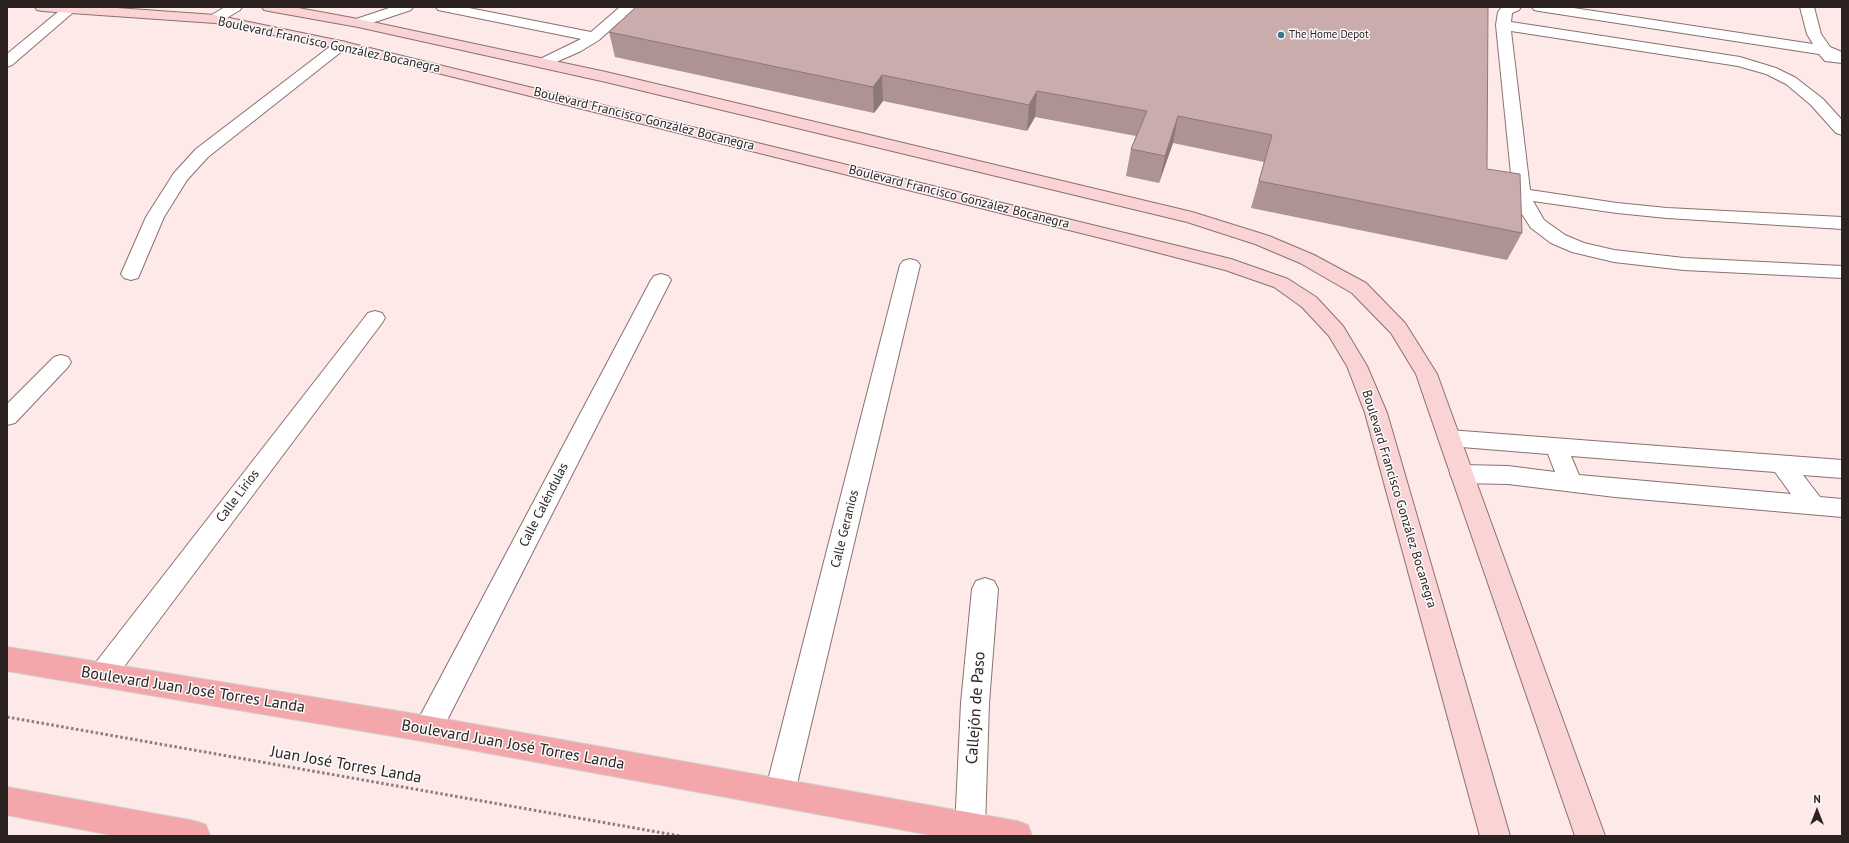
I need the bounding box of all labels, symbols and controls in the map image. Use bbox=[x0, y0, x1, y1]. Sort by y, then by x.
street label: Boulevard Francisco González Bocanegra bbox=[216, 14, 442, 76]
place label: The Home Depot bbox=[1289, 28, 1369, 42]
marker: The Home Depot bbox=[1276, 30, 1286, 40]
street label: Boulevard Francisco González Bocanegra bbox=[532, 84, 756, 154]
street label: Boulevard Francisco González Bocanegra bbox=[847, 162, 1071, 232]
street label: Boulevard Francisco González Bocanegra bbox=[1358, 388, 1440, 610]
street label: Calle Caléndulas bbox=[516, 460, 572, 550]
street label: Calle Lirios bbox=[213, 467, 263, 525]
street label: Calle Geranios bbox=[828, 488, 862, 570]
street label: Callejón de Paso bbox=[962, 651, 990, 765]
street label: Boulevard Juan José Torres Landa bbox=[80, 663, 306, 717]
street label: Boulevard Juan José Torres Landa bbox=[400, 716, 626, 774]
street label: Juan José Torres Landa bbox=[269, 742, 423, 788]
north arrow bbox=[1797, 791, 1837, 831]
text: N bbox=[1813, 792, 1821, 806]

